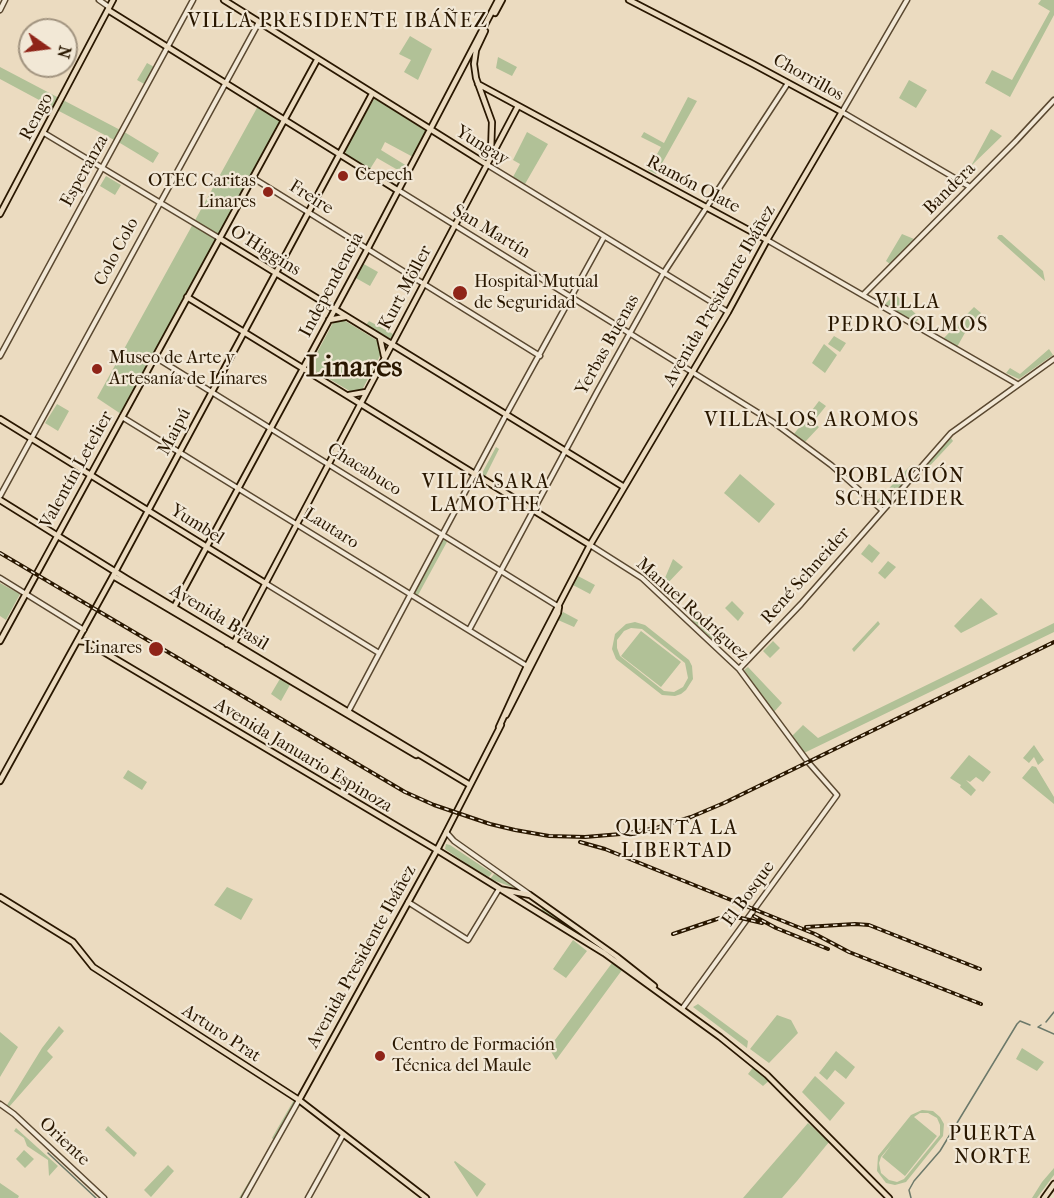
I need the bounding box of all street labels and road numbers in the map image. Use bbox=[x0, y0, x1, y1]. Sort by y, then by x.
street label: Chorrillos bbox=[769, 50, 847, 106]
street label: Rengo bbox=[16, 89, 58, 145]
street label: Yungay bbox=[451, 121, 513, 171]
street label: Esperanza bbox=[56, 131, 114, 211]
street label: Ramón Olate bbox=[643, 151, 743, 219]
street label: Bandera bbox=[919, 158, 981, 220]
street label: Freire bbox=[285, 176, 337, 220]
street label: San Martín bbox=[448, 200, 534, 264]
street label: Avenida Presidente Ibáñez bbox=[659, 201, 781, 391]
street label: Colo Colo bbox=[90, 214, 144, 290]
street label: O'Higgins bbox=[226, 221, 304, 281]
street label: Independencia bbox=[295, 229, 369, 341]
street label: Kurt Möller bbox=[375, 242, 437, 334]
street label: Yerbas Buenas bbox=[572, 291, 644, 399]
street label: Maipú bbox=[154, 405, 196, 459]
street label: Valentín Letelier bbox=[36, 408, 118, 532]
street label: Chacabuco bbox=[323, 439, 405, 501]
street label: Yumbel bbox=[166, 500, 228, 550]
street label: Lautaro bbox=[300, 504, 362, 554]
street label: René Schneider bbox=[757, 523, 855, 629]
street label: Manuel Rodríguez bbox=[631, 554, 753, 666]
street label: Avenida Brasil bbox=[166, 580, 272, 656]
street label: Avenida Januario Espinoza bbox=[210, 694, 396, 818]
street label: El Bosque bbox=[718, 857, 780, 931]
street label: Avenida Presidente Ibáñez bbox=[303, 862, 421, 1052]
street label: Arturo Prat bbox=[177, 1000, 265, 1068]
street label: Oriente bbox=[34, 1113, 94, 1171]

